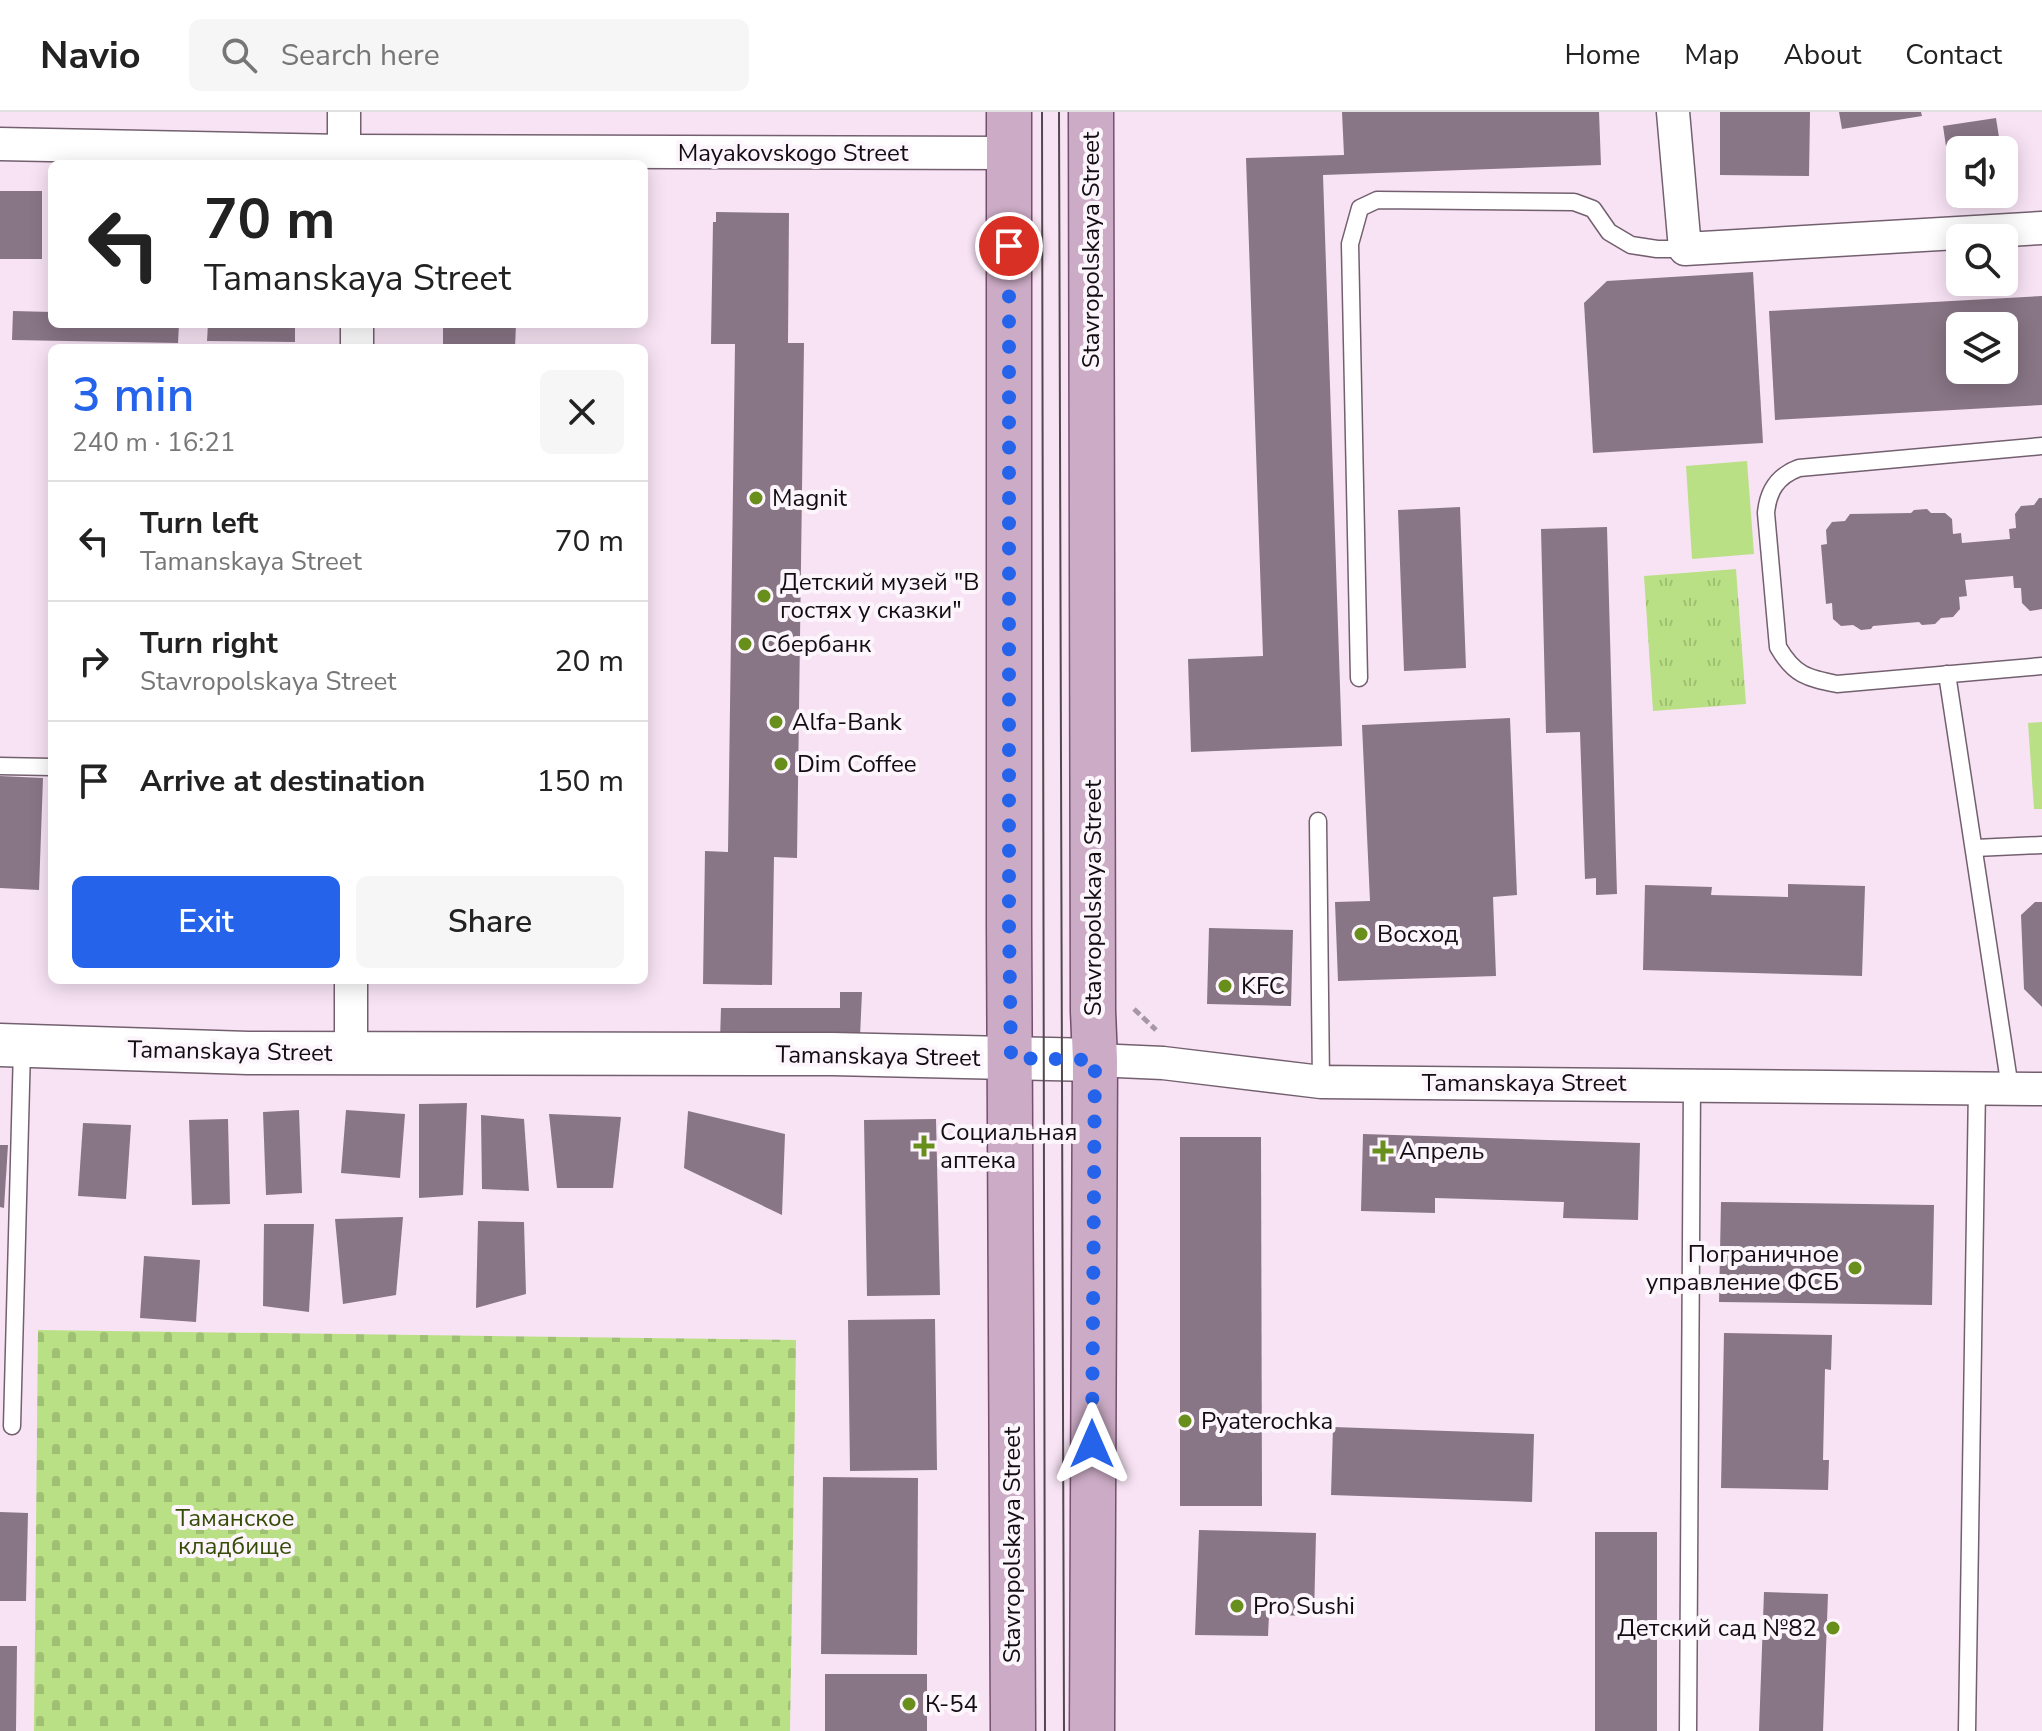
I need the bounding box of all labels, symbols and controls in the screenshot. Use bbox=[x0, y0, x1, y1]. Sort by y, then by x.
search box bbox=[189, 19, 749, 91]
text: Navio bbox=[40, 30, 141, 81]
icon: search bbox=[217, 33, 261, 77]
text: Search here bbox=[281, 35, 440, 76]
text: Home bbox=[1565, 36, 1640, 74]
text: Map bbox=[1684, 36, 1739, 74]
text: About bbox=[1783, 36, 1861, 74]
text: Contact bbox=[1905, 36, 2002, 74]
street label: Stavropolskaya Street bbox=[1075, 131, 1107, 368]
map controls bbox=[1946, 136, 2018, 384]
button: sound bbox=[1946, 136, 2018, 208]
street label: Mayakovskogo Street bbox=[678, 137, 909, 169]
text: 70 m bbox=[204, 181, 335, 258]
icon: left bbox=[72, 192, 176, 296]
pin bbox=[975, 212, 1043, 280]
icon: arrive bbox=[987, 224, 1031, 268]
button: search bbox=[1946, 224, 2018, 296]
text: Tamanskaya Street bbox=[204, 254, 511, 303]
button: layers bbox=[1946, 312, 2018, 384]
text: 3 min bbox=[72, 362, 194, 428]
button: close bbox=[540, 370, 624, 454]
text: 240 m · 16:21 bbox=[72, 425, 235, 460]
place label: Magnit bbox=[772, 482, 848, 514]
marker: Magnit bbox=[747, 489, 765, 507]
text: Turn left bbox=[140, 503, 258, 544]
icon: left bbox=[72, 519, 116, 563]
text: 70 m bbox=[555, 521, 624, 562]
text: Tamanskaya Street bbox=[140, 544, 362, 579]
place label: Детский музей "В гостях у сказки" bbox=[780, 566, 980, 626]
marker: Детский музей "В гостях у сказки" bbox=[755, 587, 773, 605]
text: Turn right bbox=[140, 623, 278, 664]
place label: Сбербанк bbox=[761, 628, 872, 660]
marker: Сбербанк bbox=[736, 635, 754, 653]
icon: right bbox=[72, 639, 116, 683]
text: 20 m bbox=[555, 641, 624, 682]
text: Stavropolskaya Street bbox=[140, 664, 396, 699]
place label: Alfa-Bank bbox=[792, 706, 903, 738]
marker: Alfa-Bank bbox=[767, 713, 785, 731]
place label: Dim Coffee bbox=[797, 748, 916, 780]
marker: Dim Coffee bbox=[772, 755, 790, 773]
icon: arrive bbox=[72, 759, 116, 803]
text: Arrive at destination bbox=[140, 761, 425, 802]
text: 150 m bbox=[537, 761, 624, 802]
street label: Stavropolskaya Street bbox=[1077, 779, 1109, 1016]
button: Exit bbox=[72, 876, 340, 968]
button: Share bbox=[356, 876, 624, 968]
place label: Восход bbox=[1377, 918, 1459, 950]
marker: Восход bbox=[1352, 925, 1370, 943]
place label: KFC bbox=[1241, 970, 1285, 1002]
marker: KFC bbox=[1216, 977, 1234, 995]
street label: Tamanskaya Street bbox=[127, 1033, 333, 1069]
street label: Tamanskaya Street bbox=[775, 1038, 981, 1074]
street label: Tamanskaya Street bbox=[1422, 1067, 1627, 1099]
place label: Социальная аптека bbox=[940, 1116, 1077, 1176]
place label: Апрель bbox=[1399, 1135, 1484, 1167]
marker: Социальная аптека bbox=[915, 1137, 933, 1155]
marker: Апрель bbox=[1374, 1142, 1392, 1160]
place label: Пограничное управление ФСБ bbox=[1646, 1238, 1839, 1298]
marker: Пограничное управление ФСБ bbox=[1846, 1259, 1864, 1277]
position arrow bbox=[1050, 1402, 1134, 1486]
place label: Pyaterochka bbox=[1201, 1405, 1333, 1437]
marker: Pyaterochka bbox=[1176, 1412, 1194, 1430]
street label: Stavropolskaya Street bbox=[996, 1426, 1028, 1663]
park label: Таманское кладбище bbox=[176, 1502, 294, 1562]
place label: Pro Sushi bbox=[1253, 1590, 1355, 1622]
marker: Pro Sushi bbox=[1228, 1597, 1246, 1615]
place label: Детский сад №82 bbox=[1617, 1612, 1817, 1644]
marker: Детский сад №82 bbox=[1824, 1619, 1842, 1637]
place label: К-54 bbox=[925, 1688, 978, 1720]
marker: К-54 bbox=[900, 1695, 918, 1713]

